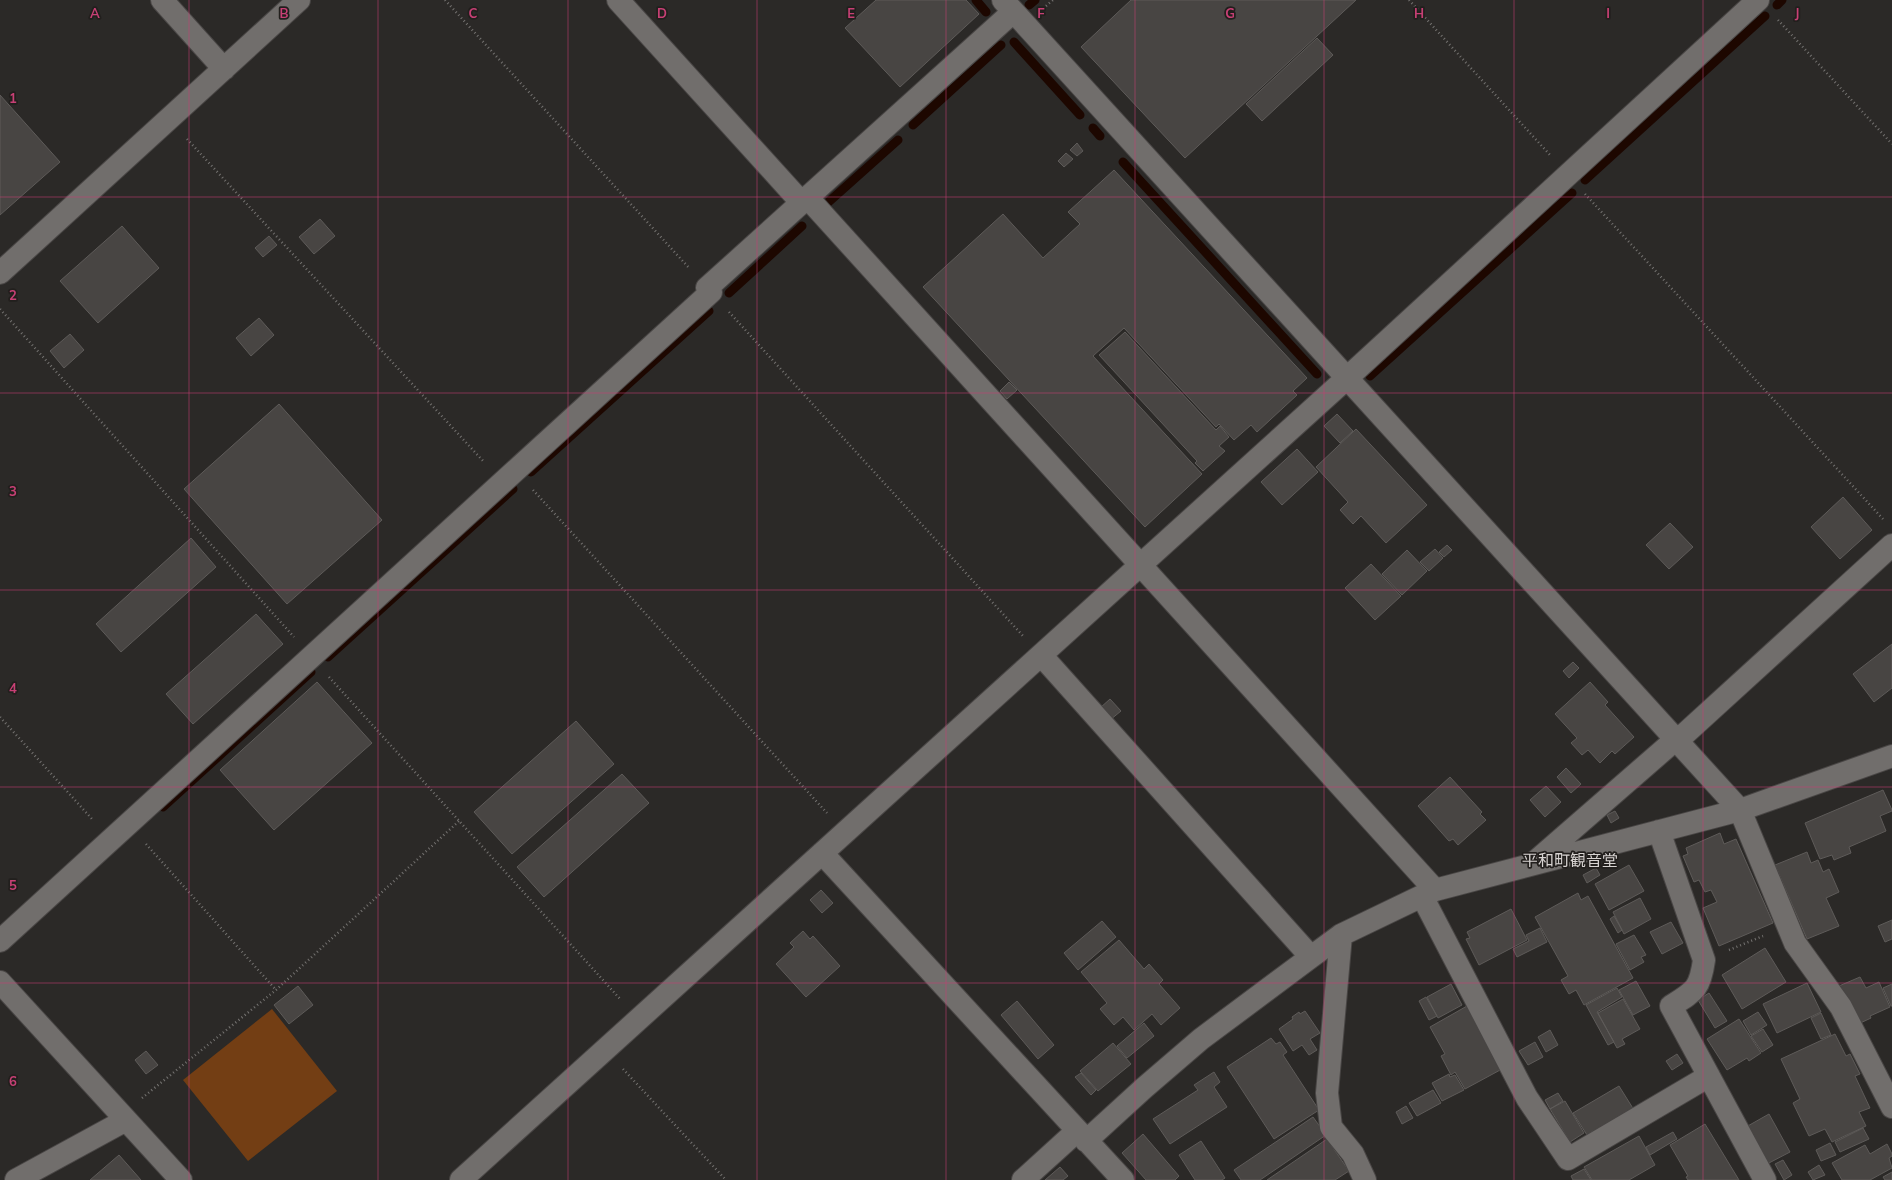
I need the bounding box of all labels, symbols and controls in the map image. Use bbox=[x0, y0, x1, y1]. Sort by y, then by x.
text: A bbox=[90, 5, 100, 21]
text: B bbox=[280, 5, 289, 21]
text: C bbox=[469, 5, 478, 21]
text: D bbox=[657, 5, 667, 21]
text: E bbox=[847, 5, 855, 21]
text: F bbox=[1037, 5, 1045, 21]
text: G bbox=[1225, 5, 1235, 21]
text: H bbox=[1414, 5, 1424, 21]
text: I bbox=[1606, 5, 1610, 21]
text: J bbox=[1795, 5, 1799, 21]
text: 1 bbox=[9, 90, 17, 106]
text: 2 bbox=[9, 287, 17, 303]
text: 3 bbox=[9, 483, 17, 499]
text: 4 bbox=[9, 680, 17, 696]
district label: 平和町観音堂 bbox=[1522, 850, 1618, 870]
text: 5 bbox=[9, 877, 17, 893]
text: 6 bbox=[9, 1073, 17, 1089]

